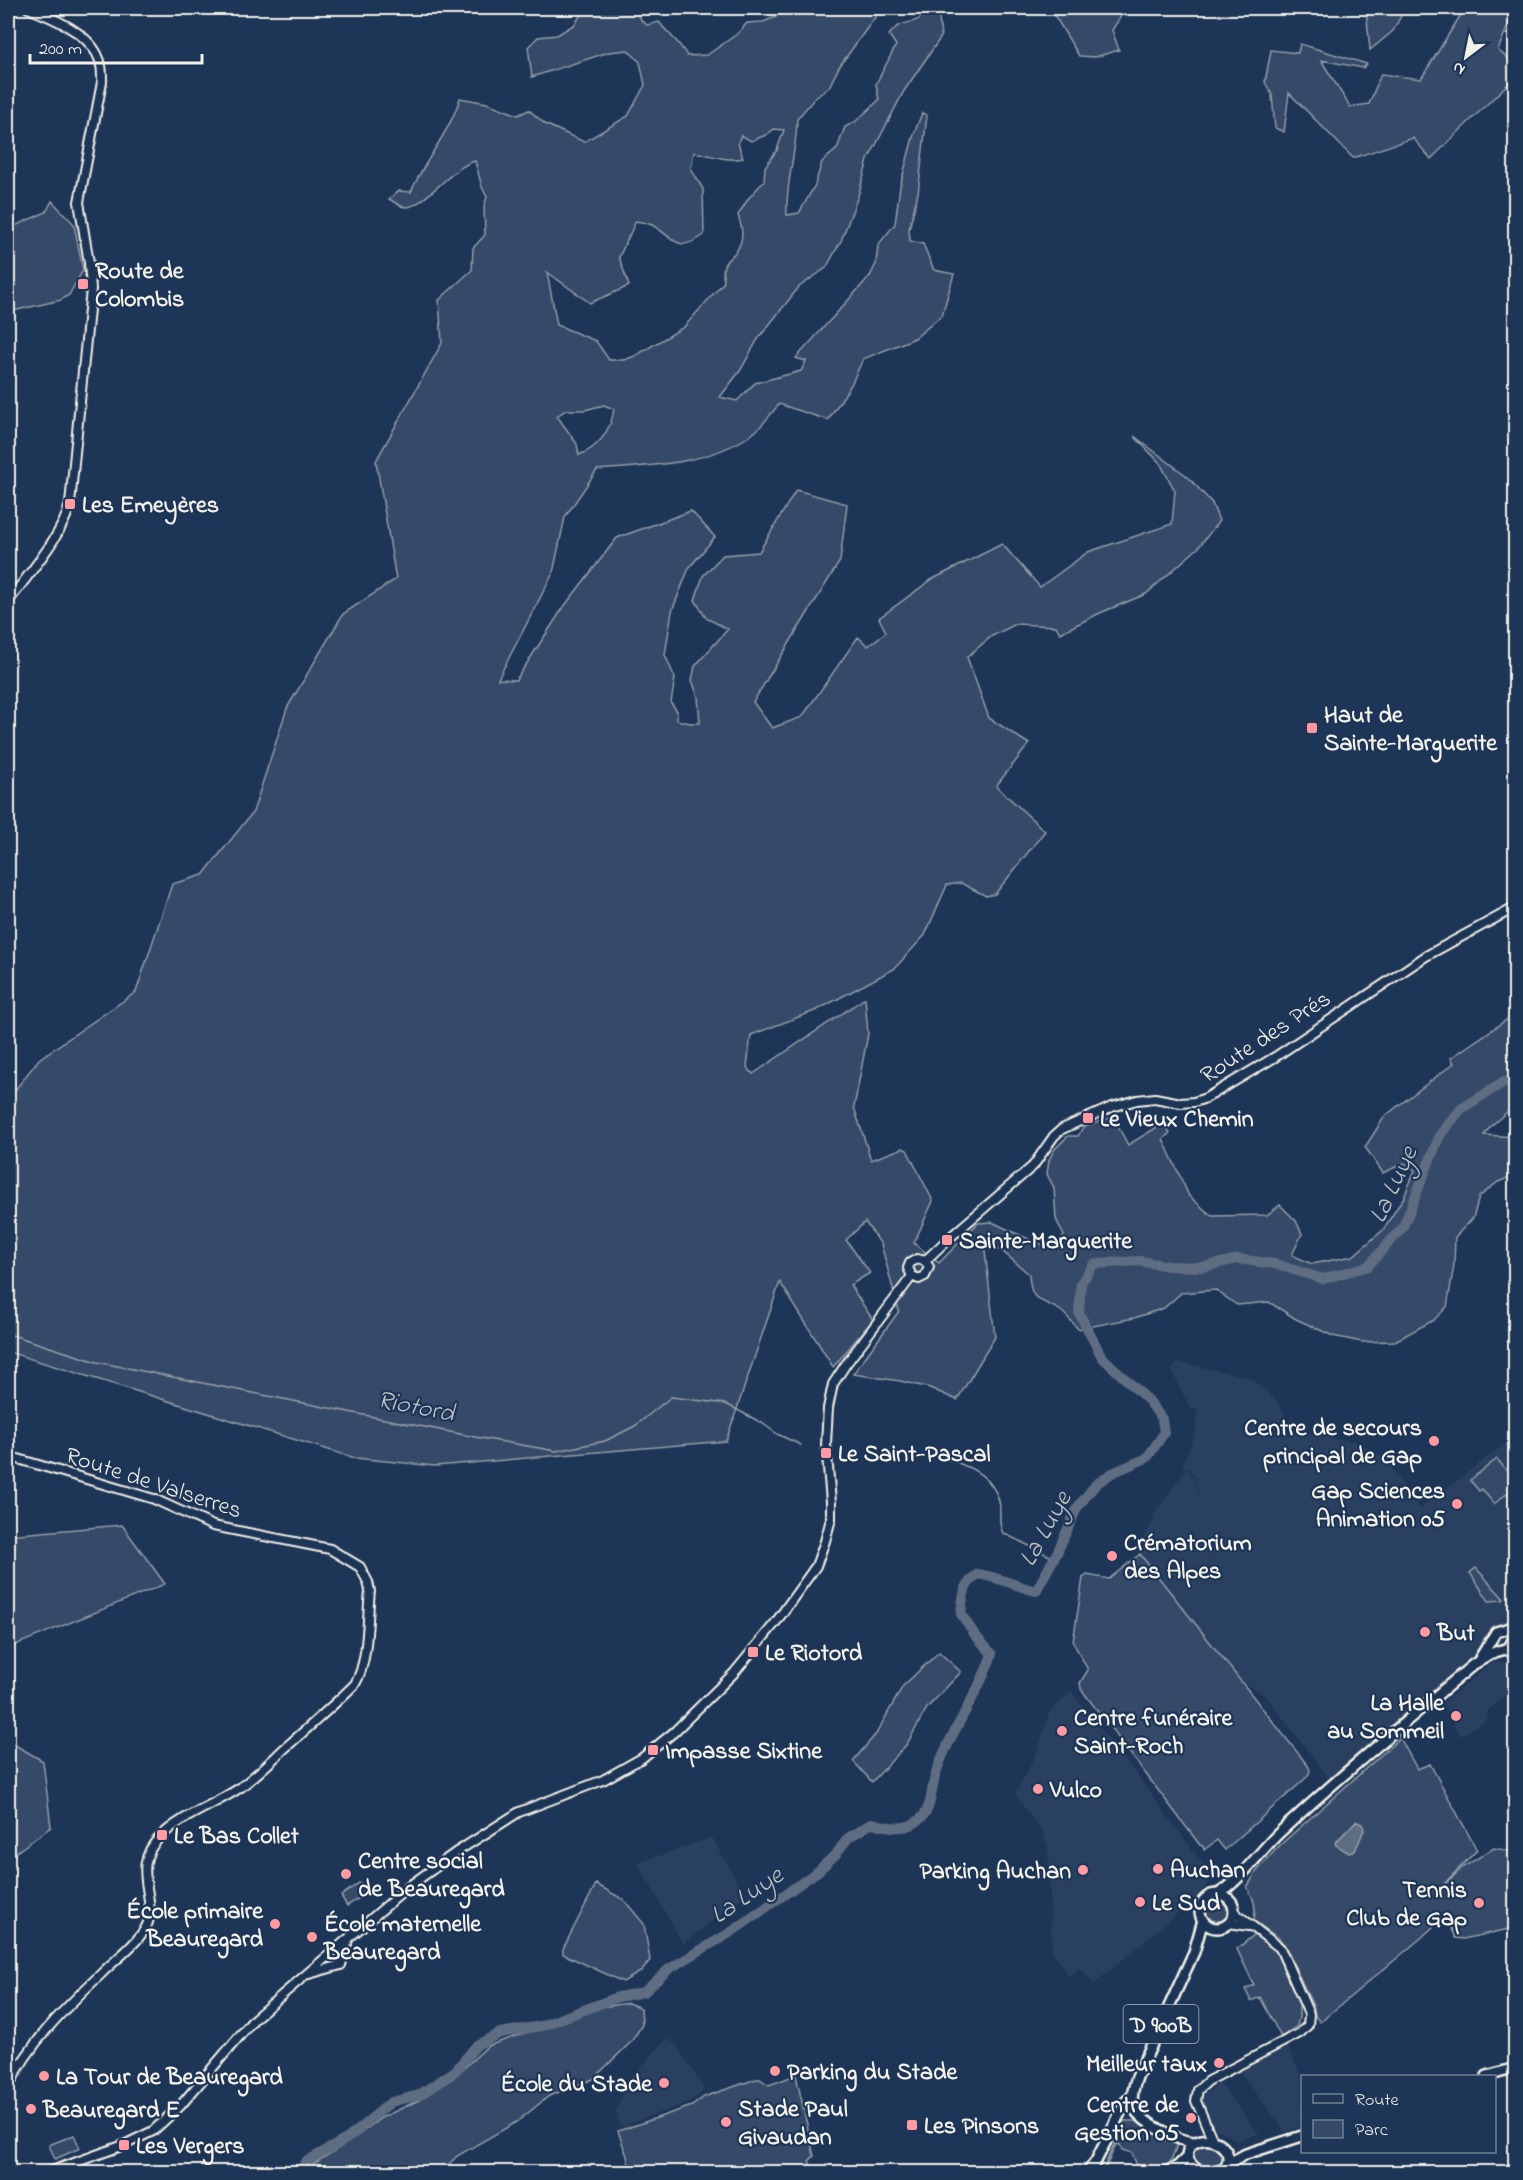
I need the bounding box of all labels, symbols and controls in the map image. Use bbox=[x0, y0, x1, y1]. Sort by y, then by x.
scale bar bbox=[30, 27, 202, 65]
north arrow bbox=[1436, 27, 1496, 87]
text: 200 m bbox=[39, 37, 82, 63]
text: N bbox=[1448, 55, 1470, 81]
place label: Route de Colombis bbox=[95, 255, 185, 318]
marker: Route de Colombis bbox=[76, 277, 90, 291]
place label: Les Emeyères bbox=[82, 489, 219, 525]
marker: Les Emeyères bbox=[63, 497, 77, 511]
place label: Haut de Sainte-Marguerite bbox=[1324, 699, 1498, 763]
marker: Haut de Sainte-Marguerite bbox=[1305, 721, 1319, 735]
street label: Route des Prés bbox=[1194, 983, 1339, 1093]
place label: Le Vieux Chemin bbox=[1100, 1103, 1254, 1138]
marker: Le Vieux Chemin bbox=[1081, 1111, 1095, 1125]
water label: La Luye bbox=[1360, 1139, 1430, 1230]
place label: Sainte-Marguerite bbox=[959, 1225, 1133, 1261]
marker: Sainte-Marguerite bbox=[940, 1233, 954, 1247]
water label: Riotord bbox=[374, 1382, 458, 1434]
place label: Centre de secours principal de Gap bbox=[1244, 1412, 1422, 1475]
marker: Centre de secours principal de Gap bbox=[1427, 1434, 1441, 1448]
place label: Le Saint-Pascal bbox=[838, 1438, 991, 1473]
street label: Route de Valserres bbox=[61, 1439, 246, 1529]
marker: Le Saint-Pascal bbox=[819, 1446, 833, 1460]
place label: Gap Sciences Animation 05 bbox=[1311, 1475, 1445, 1538]
water label: La Luye bbox=[1010, 1484, 1083, 1574]
marker: Gap Sciences Animation 05 bbox=[1450, 1497, 1464, 1511]
place label: Crématorium des Alpes bbox=[1124, 1527, 1252, 1590]
marker: Crématorium des Alpes bbox=[1105, 1549, 1119, 1563]
place label: But bbox=[1436, 1617, 1476, 1652]
marker: But bbox=[1418, 1625, 1432, 1639]
place label: Le Riotord bbox=[765, 1637, 863, 1672]
marker: Le Riotord bbox=[746, 1645, 760, 1659]
place label: La Halle au Sommeil bbox=[1327, 1687, 1445, 1750]
place label: Centre funéraire Saint-Roch bbox=[1074, 1702, 1234, 1765]
marker: La Halle au Sommeil bbox=[1449, 1709, 1463, 1723]
marker: Centre funéraire Saint-Roch bbox=[1055, 1724, 1069, 1738]
place label: Impasse Sixtine bbox=[665, 1735, 823, 1770]
marker: Impasse Sixtine bbox=[646, 1743, 660, 1757]
place label: Vulco bbox=[1049, 1774, 1102, 1809]
marker: Vulco bbox=[1031, 1782, 1045, 1796]
place label: Le Bas Collet bbox=[174, 1820, 300, 1855]
marker: Le Bas Collet bbox=[155, 1828, 169, 1842]
place label: Centre social de Beauregard bbox=[358, 1845, 505, 1909]
place label: Auchan bbox=[1170, 1854, 1245, 1889]
place label: Parking Auchan bbox=[919, 1855, 1071, 1891]
water label: La Luye bbox=[704, 1857, 793, 1935]
marker: Auchan bbox=[1151, 1862, 1165, 1876]
marker: Parking Auchan bbox=[1076, 1863, 1090, 1877]
marker: Centre social de Beauregard bbox=[339, 1867, 353, 1881]
place label: Tennis Club de Gap bbox=[1346, 1874, 1467, 1937]
place label: Le Sud bbox=[1152, 1887, 1221, 1922]
place label: École primaire Beauregard bbox=[126, 1895, 264, 1959]
marker: Le Sud bbox=[1133, 1895, 1147, 1909]
marker: Tennis Club de Gap bbox=[1472, 1896, 1486, 1910]
place label: École maternelle Beauregard bbox=[323, 1908, 482, 1972]
marker: École primaire Beauregard bbox=[268, 1917, 282, 1931]
marker: École maternelle Beauregard bbox=[305, 1930, 319, 1944]
road number: D 900B bbox=[1124, 2005, 1198, 2043]
place label: Meilleur taux bbox=[1086, 2048, 1207, 2083]
place label: Parking du Stade bbox=[787, 2056, 958, 2092]
marker: Meilleur taux bbox=[1212, 2056, 1226, 2070]
place label: La Tour de Beauregard bbox=[56, 2061, 283, 2097]
marker: Parking du Stade bbox=[768, 2064, 782, 2078]
place label: École du Stade bbox=[500, 2068, 653, 2103]
marker: La Tour de Beauregard bbox=[37, 2069, 51, 2083]
legend bbox=[1301, 2075, 1496, 2153]
marker: École du Stade bbox=[657, 2076, 671, 2090]
text: Route bbox=[1355, 2088, 1400, 2114]
place label: Centre de Gestion 05 bbox=[1074, 2089, 1180, 2152]
place label: Stade Paul Givaudan bbox=[738, 2093, 848, 2156]
place label: Beauregard E bbox=[42, 2094, 180, 2130]
marker: Beauregard E bbox=[24, 2102, 38, 2116]
place label: Les Pinsons bbox=[924, 2110, 1039, 2145]
marker: Centre de Gestion 05 bbox=[1184, 2111, 1198, 2125]
marker: Stade Paul Givaudan bbox=[719, 2115, 733, 2129]
marker: Les Pinsons bbox=[905, 2118, 919, 2132]
text: Parc bbox=[1355, 2118, 1388, 2144]
place label: Les Vergers bbox=[136, 2130, 245, 2166]
marker: Les Vergers bbox=[117, 2138, 131, 2152]

